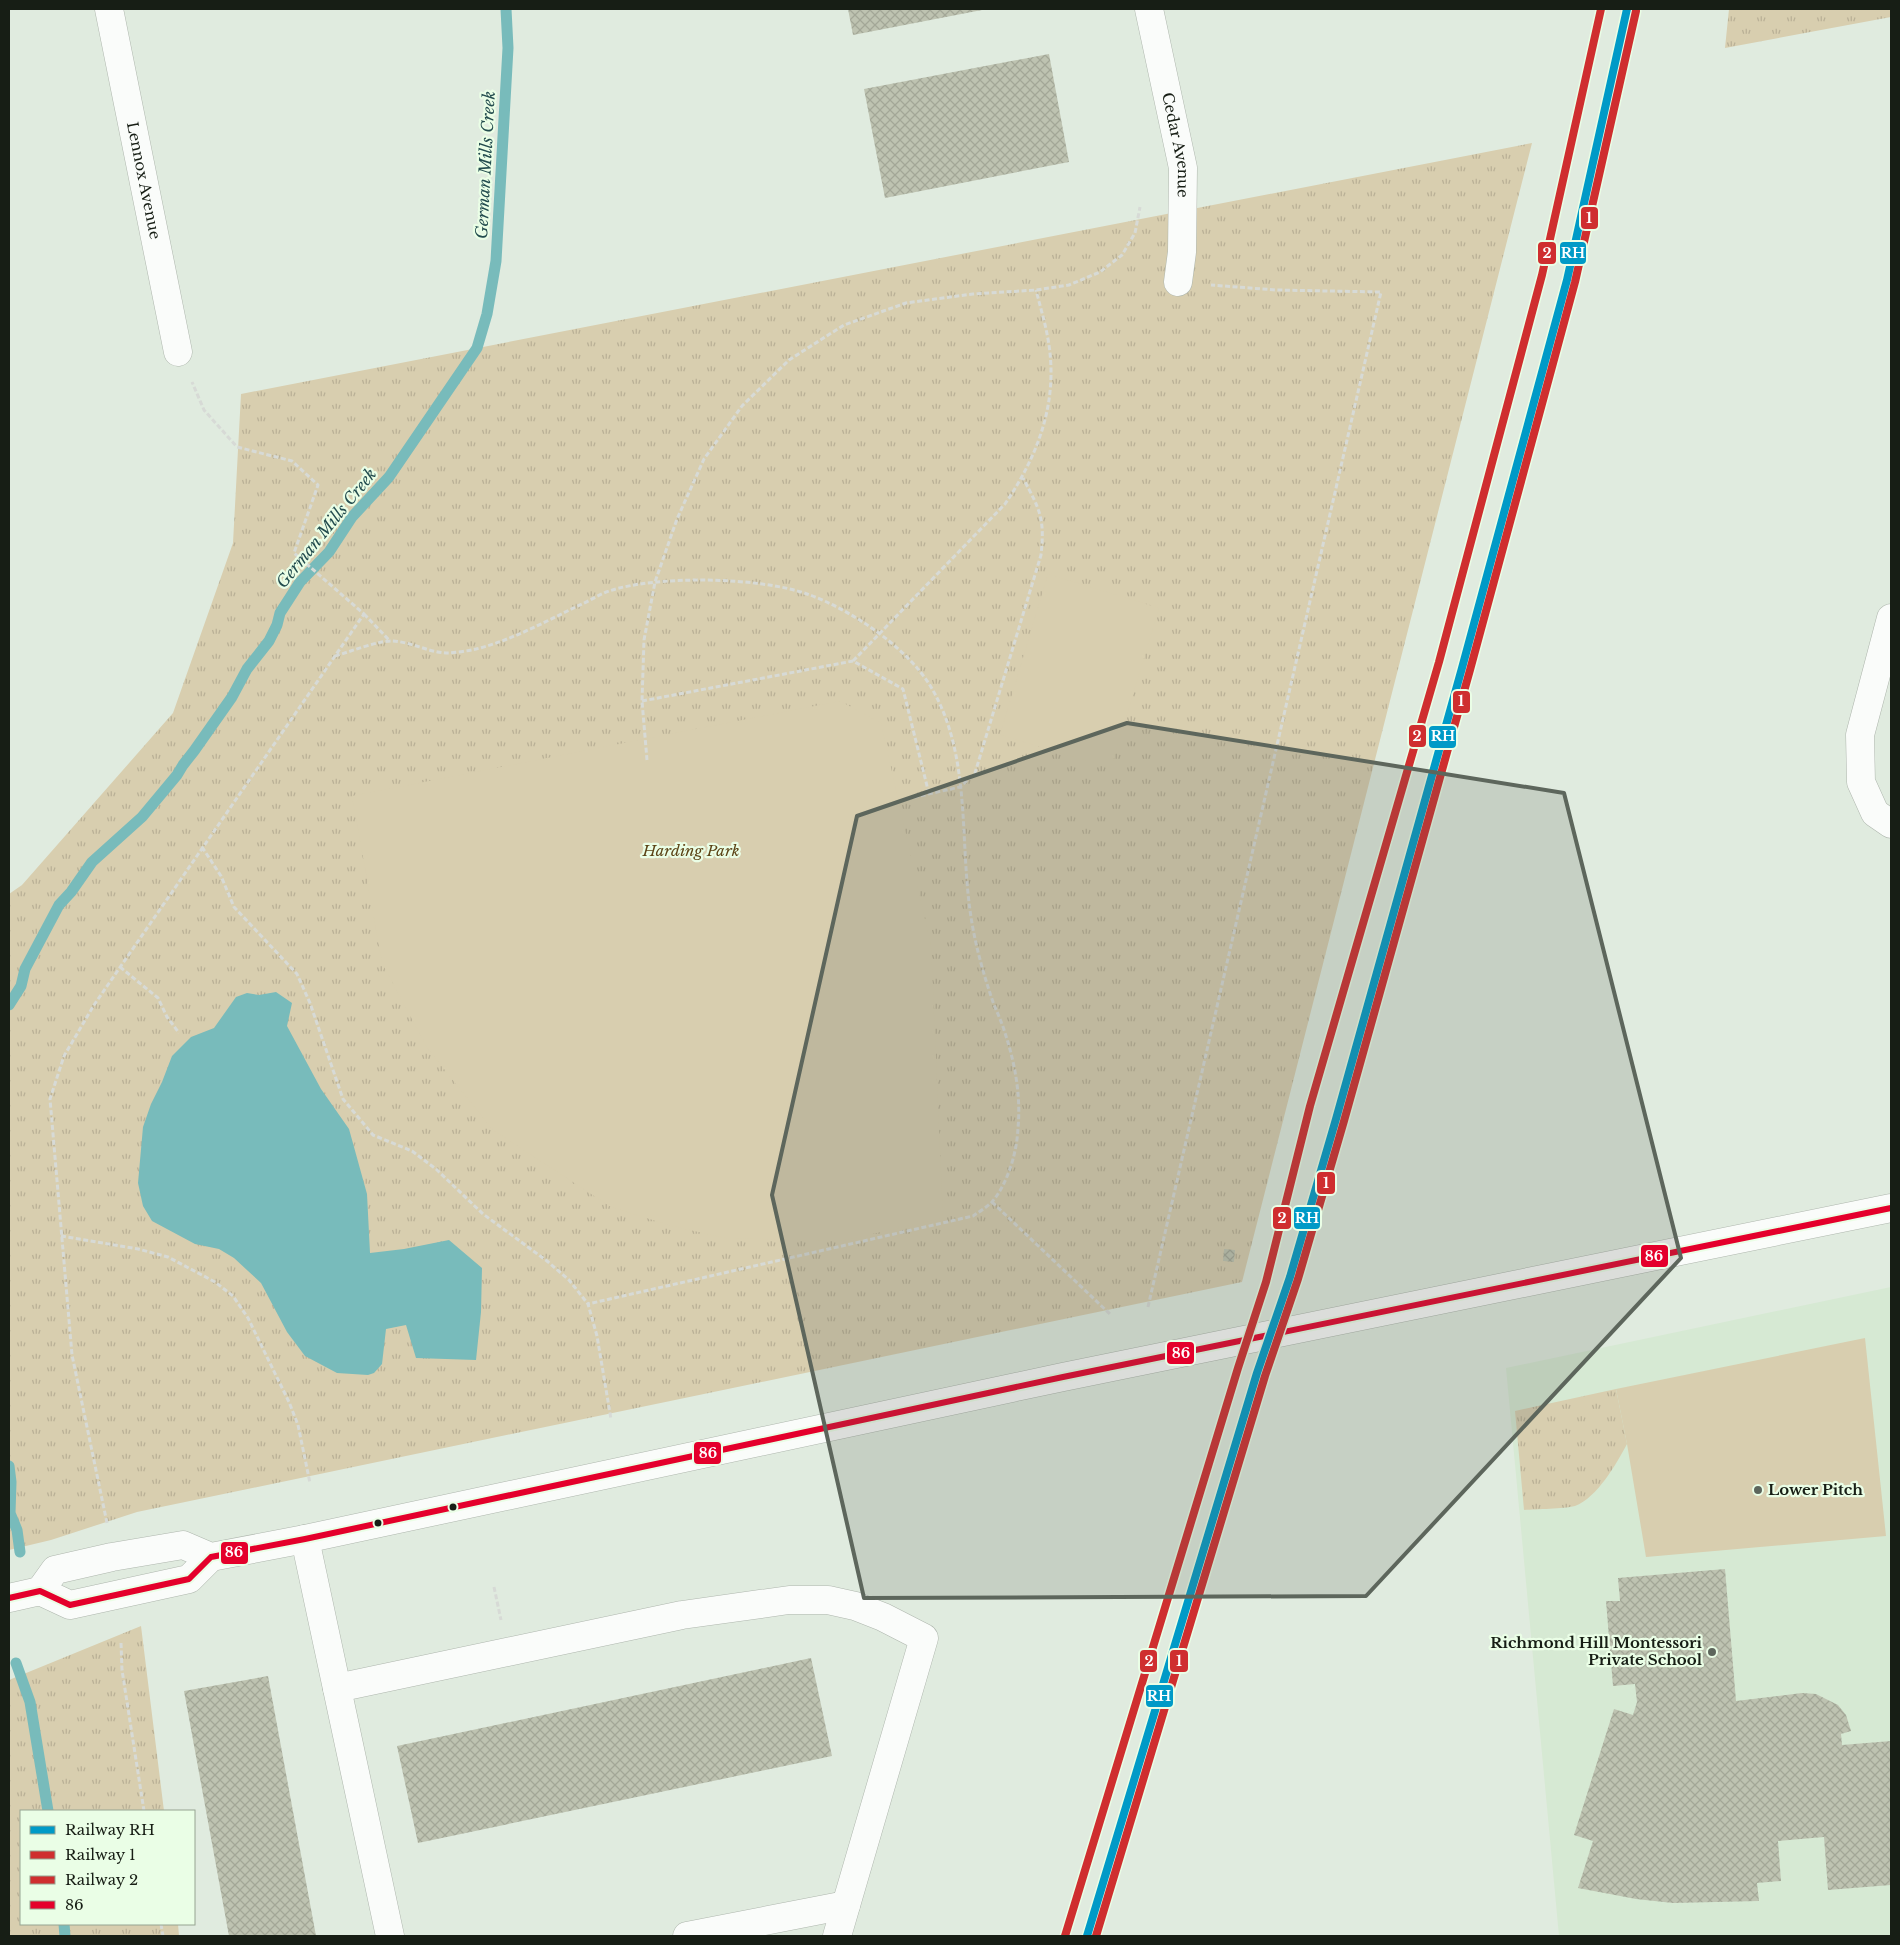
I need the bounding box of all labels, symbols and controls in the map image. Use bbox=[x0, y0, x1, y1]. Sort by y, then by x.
water label: German Mills Creek bbox=[471, 91, 499, 239]
street label: Cedar Avenue bbox=[1158, 91, 1193, 198]
street label: Lennox Avenue bbox=[123, 120, 165, 241]
line badge: 1 bbox=[1580, 206, 1599, 230]
text: 1 bbox=[1586, 209, 1592, 227]
line badge: 2 bbox=[1537, 241, 1557, 265]
line badge: RH bbox=[1559, 241, 1587, 265]
text: 2 bbox=[1542, 244, 1552, 262]
text: RH bbox=[1561, 244, 1585, 262]
water label: German Mills Creek bbox=[272, 464, 380, 592]
line badge: 1 bbox=[1452, 690, 1471, 714]
text: 1 bbox=[1458, 692, 1464, 710]
line badge: 2 bbox=[1408, 724, 1427, 748]
line badge: RH bbox=[1428, 725, 1457, 749]
text: 2 bbox=[1412, 727, 1422, 745]
text: RH bbox=[1431, 727, 1455, 745]
park label: Harding Park bbox=[642, 841, 739, 860]
line badge: 1 bbox=[1316, 1171, 1336, 1195]
text: 1 bbox=[1323, 1174, 1329, 1192]
line badge: 2 bbox=[1272, 1206, 1292, 1230]
line badge: RH bbox=[1293, 1206, 1321, 1230]
text: 2 bbox=[1277, 1209, 1287, 1227]
text: RH bbox=[1295, 1209, 1319, 1227]
line badge: 86 bbox=[1640, 1244, 1669, 1268]
text: 86 bbox=[1645, 1247, 1663, 1265]
line badge: 86 bbox=[1166, 1341, 1195, 1365]
text: 86 bbox=[1172, 1344, 1190, 1362]
line badge: 86 bbox=[693, 1441, 722, 1465]
text: 86 bbox=[699, 1444, 717, 1462]
place label: Lower Pitch bbox=[1768, 1480, 1863, 1499]
marker: Lower Pitch bbox=[1752, 1484, 1764, 1496]
unlabelled marker bbox=[448, 1502, 458, 1512]
unlabelled marker bbox=[373, 1518, 383, 1528]
line badge: 86 bbox=[220, 1541, 249, 1565]
text: 86 bbox=[225, 1543, 243, 1561]
place label: Richmond Hill Montessori Private School bbox=[1490, 1633, 1703, 1669]
marker: Richmond Hill Montessori Private School bbox=[1706, 1646, 1718, 1658]
line badge: 2 bbox=[1139, 1649, 1158, 1673]
line badge: 1 bbox=[1169, 1649, 1189, 1673]
text: 2 bbox=[1144, 1652, 1154, 1670]
text: 1 bbox=[1176, 1652, 1182, 1670]
line badge: RH bbox=[1145, 1684, 1174, 1708]
text: RH bbox=[1147, 1687, 1171, 1705]
legend bbox=[20, 1810, 195, 1925]
text: Railway RH bbox=[65, 1820, 155, 1839]
text: Railway 1 bbox=[65, 1845, 136, 1864]
text: Railway 2 bbox=[65, 1870, 138, 1889]
text: 86 bbox=[65, 1895, 84, 1914]

